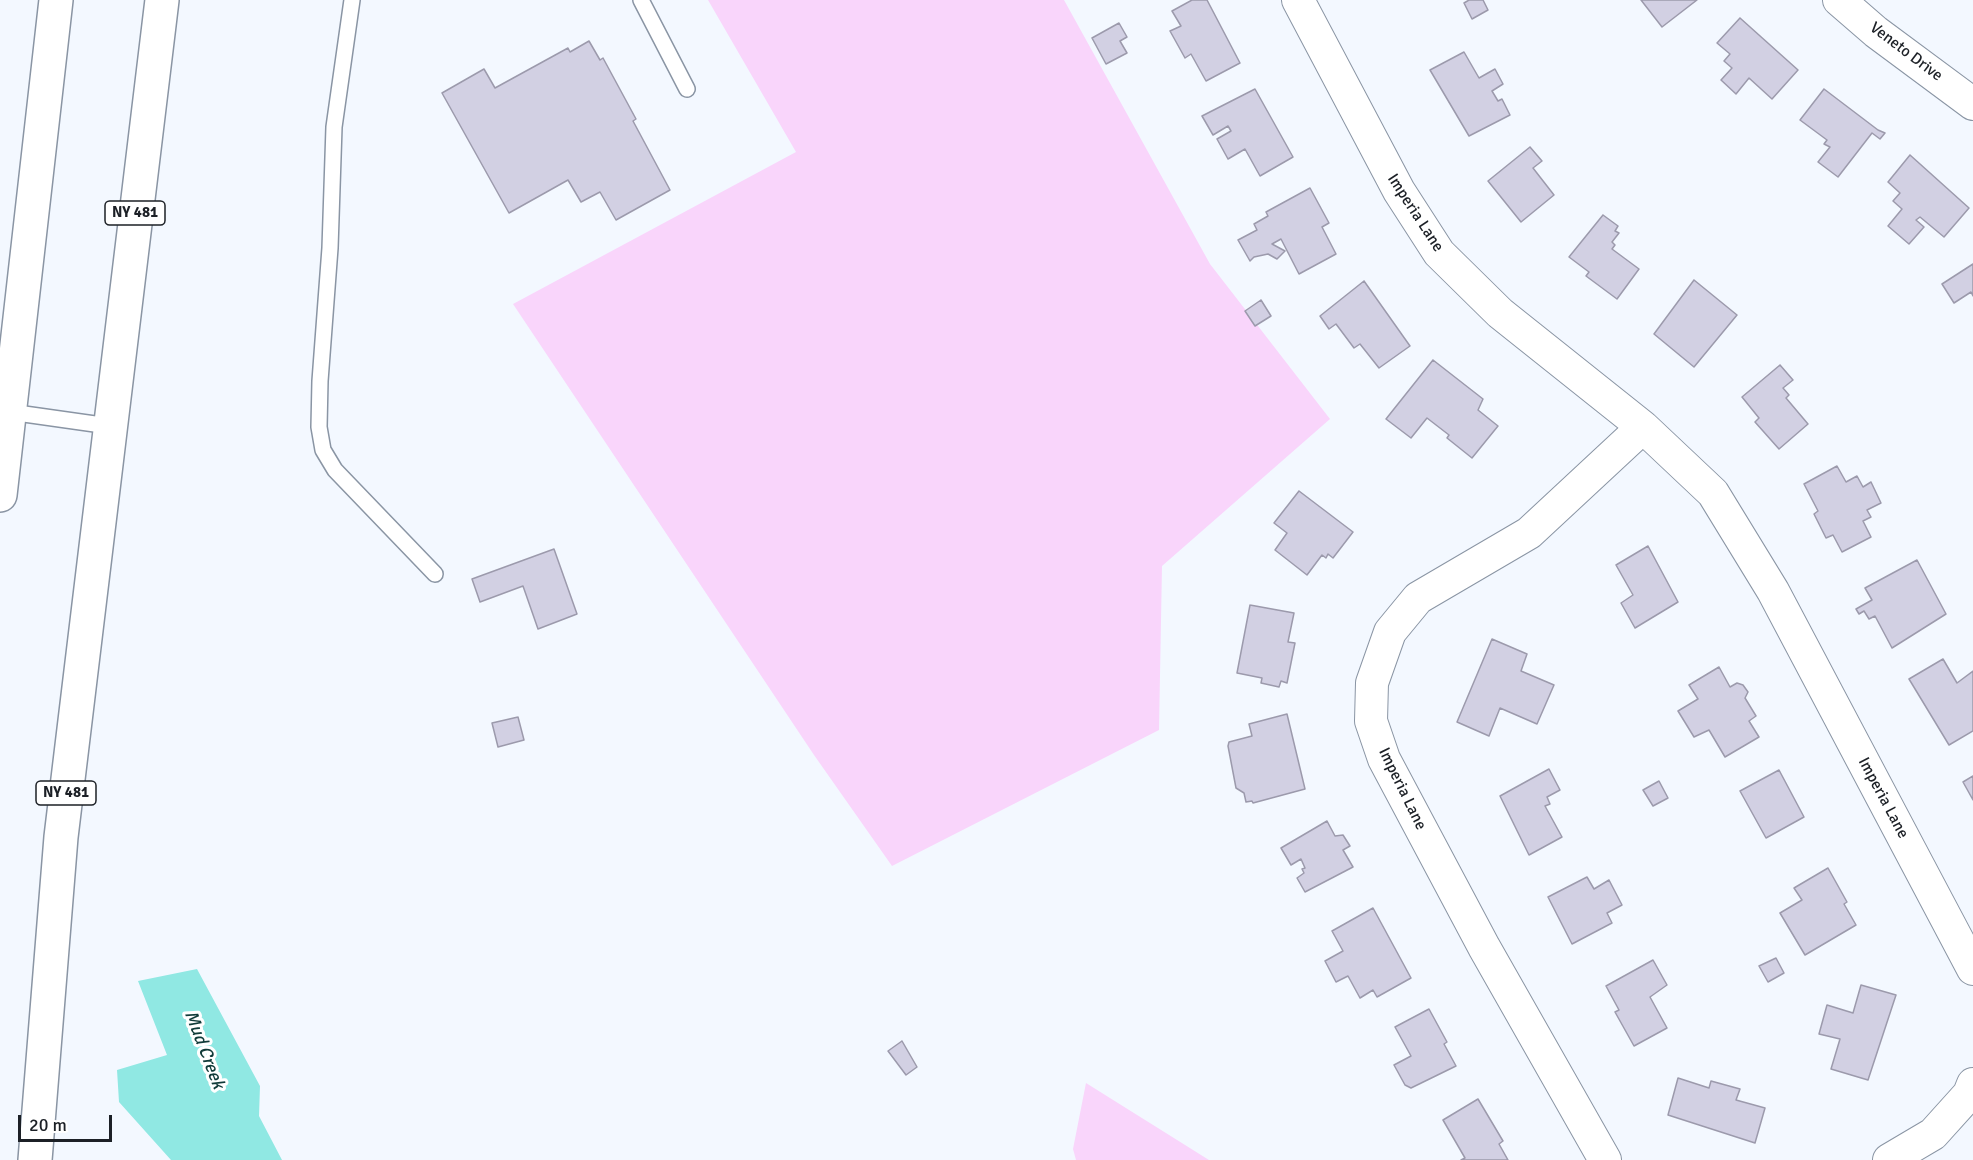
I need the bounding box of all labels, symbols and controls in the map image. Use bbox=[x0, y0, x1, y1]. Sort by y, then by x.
street label: Veneto Drive bbox=[1866, 18, 1946, 86]
street label: Imperia Lane bbox=[1383, 170, 1447, 256]
road number: NY 481 bbox=[105, 201, 165, 225]
street label: Imperia Lane bbox=[1374, 745, 1430, 833]
street label: Imperia Lane bbox=[1854, 754, 1912, 842]
road number: NY 481 bbox=[36, 781, 96, 805]
water label: Mud Creek bbox=[179, 1008, 229, 1092]
scale bar bbox=[21, 1103, 116, 1141]
text: 20 m bbox=[29, 1114, 67, 1136]

